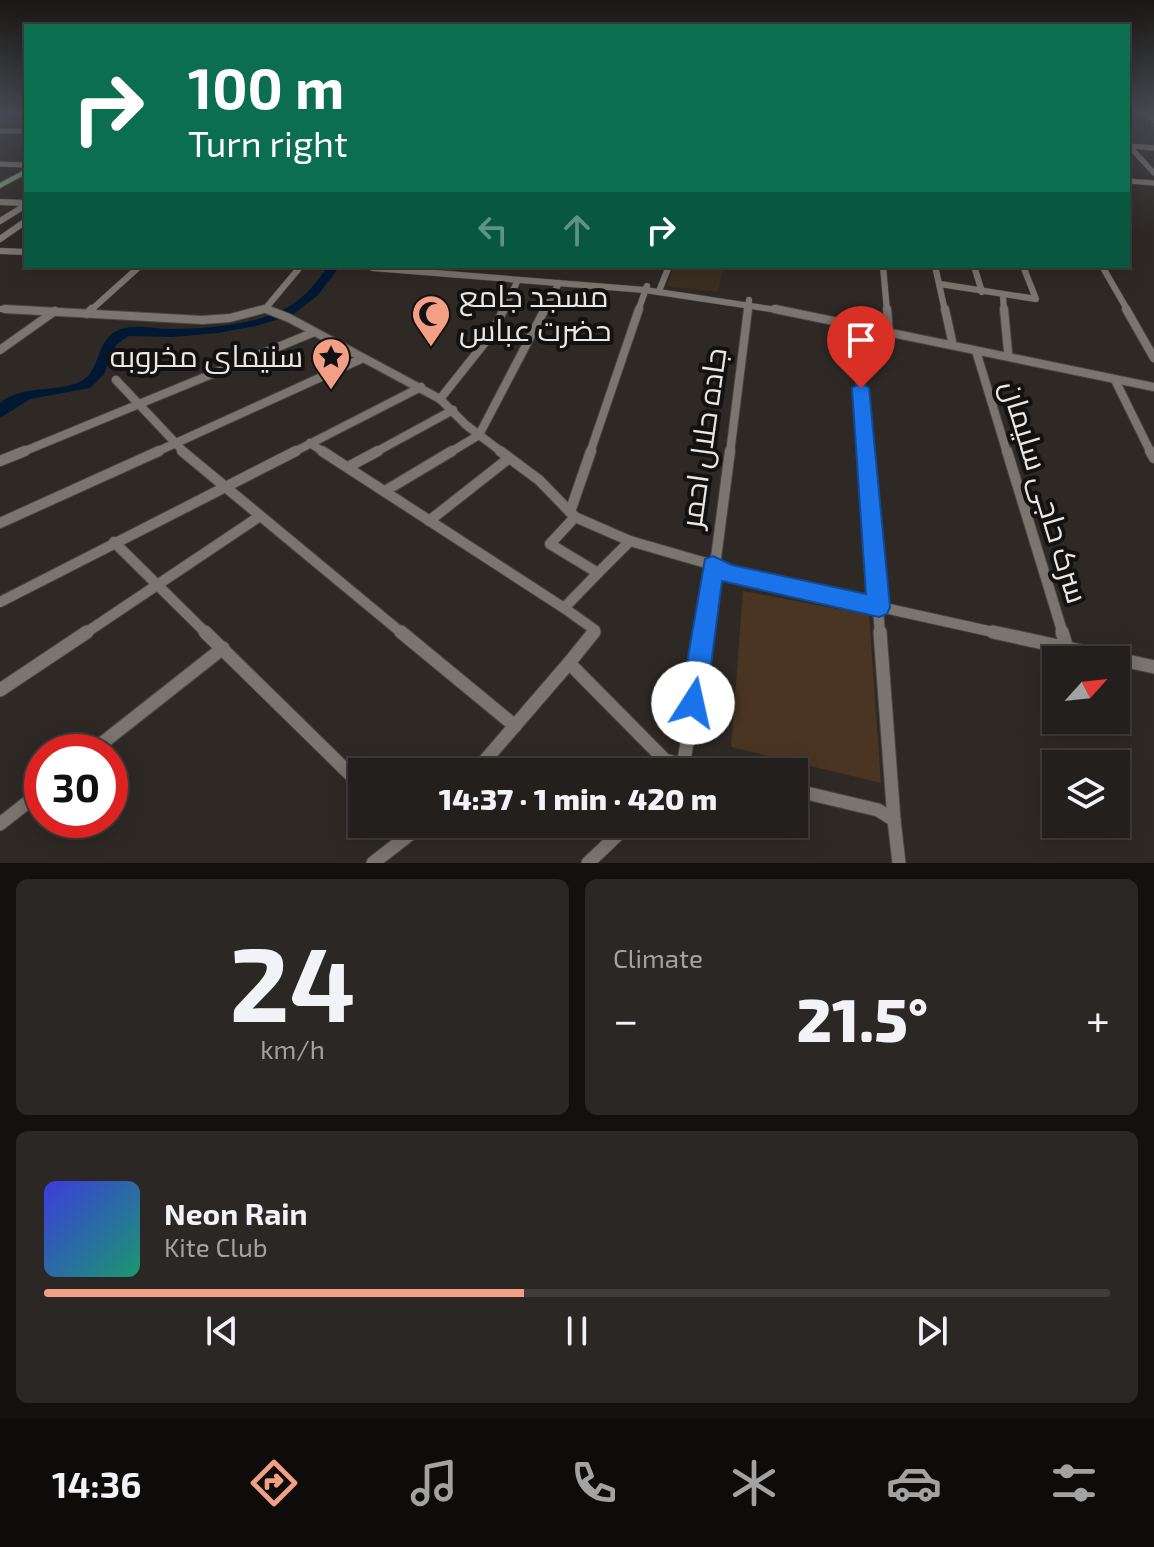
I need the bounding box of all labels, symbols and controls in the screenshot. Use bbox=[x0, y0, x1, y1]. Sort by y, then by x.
text: 100 m bbox=[188, 53, 344, 120]
icon: right bbox=[56, 56, 160, 160]
text: Turn right bbox=[188, 121, 348, 164]
icon: left bbox=[471, 208, 515, 252]
icon: ahead bbox=[555, 208, 599, 252]
icon: right bbox=[639, 208, 683, 252]
place label: مسجد جامع حضرت عباس bbox=[459, 277, 611, 349]
mosque icon: مسجد جامع حضرت عباس bbox=[410, 293, 452, 348]
pin bbox=[827, 306, 895, 388]
icon: arrive bbox=[839, 318, 883, 362]
place icon: سنیمای مخروبه bbox=[310, 336, 352, 391]
place label: سنیمای مخروبه bbox=[110, 337, 303, 374]
street label: جاده حلال احمر bbox=[671, 345, 733, 532]
street label: سرک حاجی سلیمان bbox=[993, 376, 1097, 608]
north arrow bbox=[1042, 646, 1130, 734]
map controls bbox=[1042, 646, 1130, 838]
position arrow bbox=[651, 661, 735, 745]
speed limit sign: 30 bbox=[24, 734, 128, 838]
button: layers bbox=[1042, 750, 1130, 838]
text: 14:37 · 1 min · 420 m bbox=[439, 780, 717, 816]
text: 24 bbox=[229, 918, 356, 1043]
text: Climate bbox=[613, 942, 703, 973]
text: 21.5° bbox=[797, 982, 928, 1054]
text: − bbox=[613, 992, 639, 1045]
text: + bbox=[1086, 992, 1110, 1045]
text: km/h bbox=[260, 1033, 325, 1064]
text: Neon Rain bbox=[164, 1195, 308, 1231]
text: Kite Club bbox=[164, 1231, 268, 1262]
icon: previous bbox=[200, 1309, 244, 1353]
icon: pause bbox=[555, 1309, 599, 1353]
icon: next bbox=[910, 1309, 954, 1353]
icon: directions bbox=[246, 1455, 302, 1511]
icon: music bbox=[406, 1455, 462, 1511]
icon: phone bbox=[566, 1455, 622, 1511]
icon: climate bbox=[726, 1455, 782, 1511]
icon: car bbox=[886, 1455, 942, 1511]
icon: filters bbox=[1046, 1455, 1102, 1511]
text: 14:36 bbox=[52, 1462, 141, 1505]

